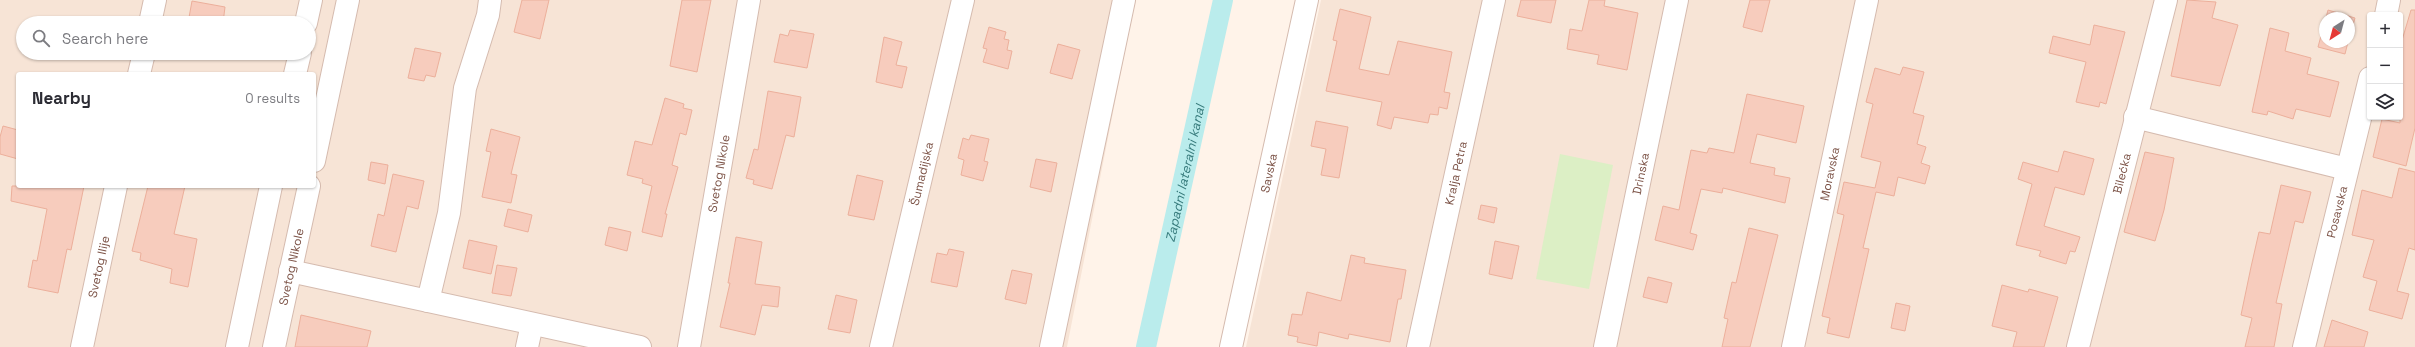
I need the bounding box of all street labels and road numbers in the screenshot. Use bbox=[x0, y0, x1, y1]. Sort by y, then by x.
street label: Svetog Nikole bbox=[704, 134, 734, 214]
street label: Kralja Petra bbox=[1441, 139, 1471, 207]
street label: Šumadijska bbox=[907, 140, 937, 207]
street label: Moravska bbox=[1816, 145, 1843, 202]
street label: Drinska bbox=[1629, 151, 1653, 196]
street label: Bilećka bbox=[2109, 151, 2135, 196]
street label: Savska bbox=[1257, 152, 1281, 194]
street label: Posavska bbox=[2323, 184, 2351, 240]
street label: Svetog Nikole bbox=[275, 227, 308, 307]
street label: Svetog Ilije bbox=[85, 234, 113, 299]

